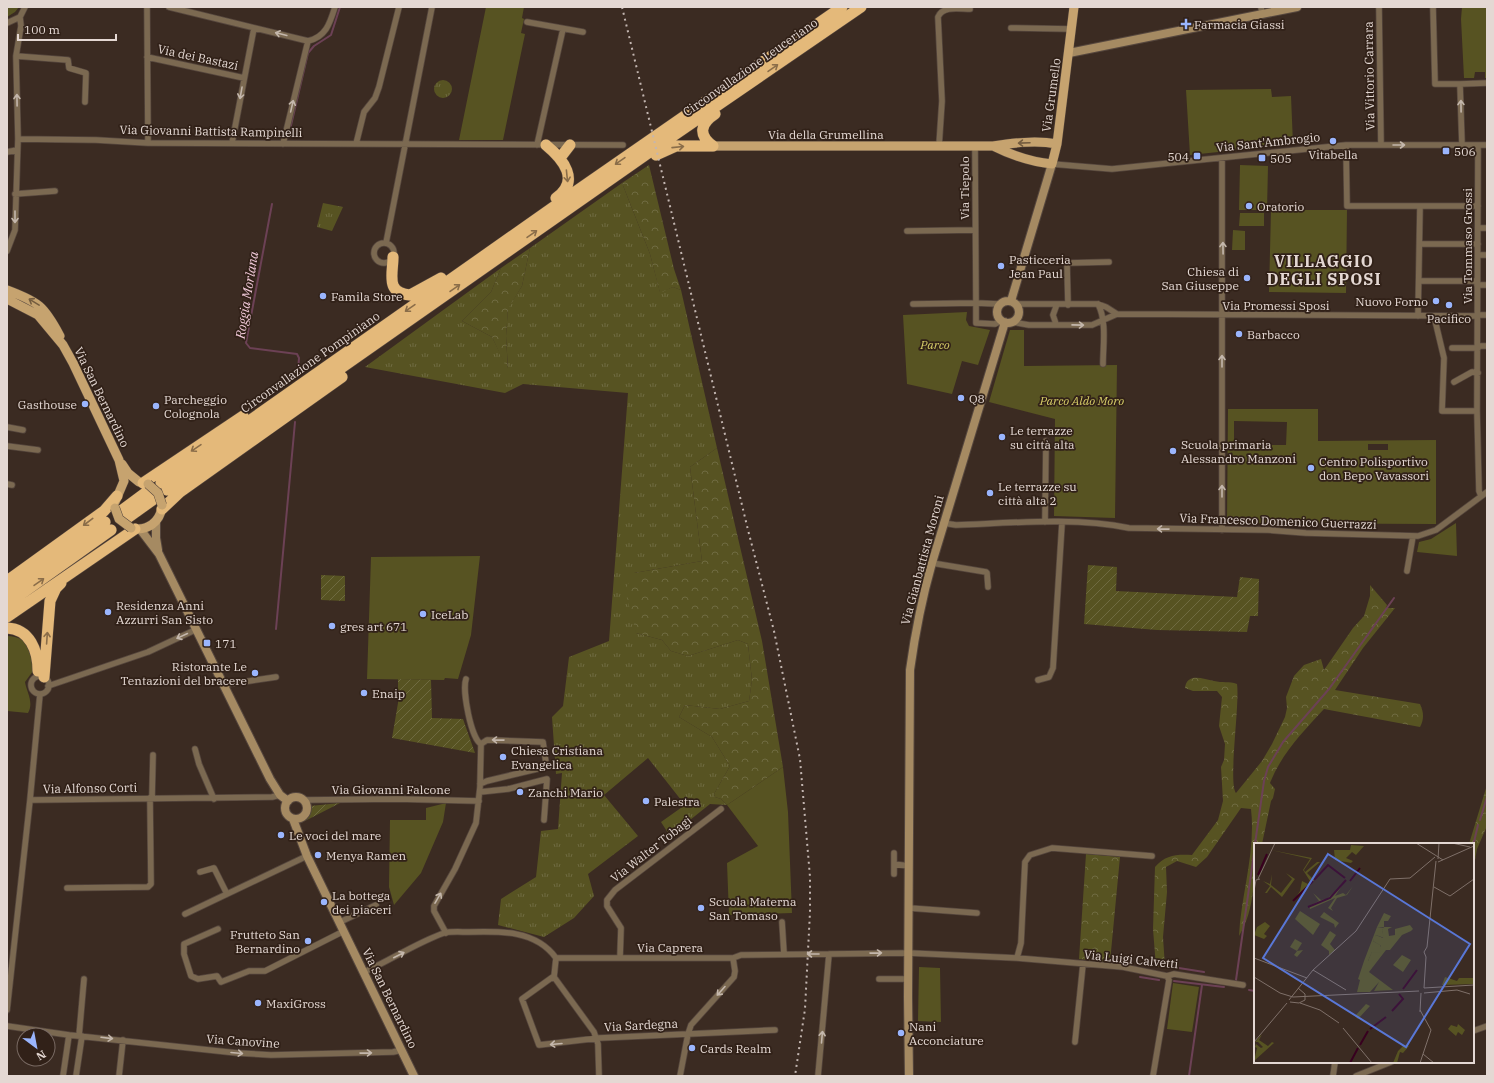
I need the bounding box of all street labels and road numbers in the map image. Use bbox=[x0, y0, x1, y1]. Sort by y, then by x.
street label: Circonvallazione Leuceriano bbox=[680, 15, 820, 119]
street label: Via Vittorio Carrara bbox=[1361, 21, 1377, 131]
street label: Via dei Bastazi bbox=[156, 41, 240, 73]
street label: Via Grumello bbox=[1038, 57, 1064, 133]
street label: Via Giovanni Battista Rampinelli bbox=[119, 122, 303, 140]
street label: Via della Grumellina bbox=[768, 127, 884, 142]
street label: Via Sant'Ambrogio bbox=[1215, 129, 1321, 155]
street label: Via Tiepolo bbox=[957, 156, 972, 220]
street label: Via Tommaso Grossi bbox=[1460, 188, 1475, 304]
street label: Via Promessi Sposi bbox=[1222, 298, 1330, 313]
street label: Circonvallazione Pompiniano bbox=[238, 308, 383, 416]
street label: Via San Bernardino bbox=[71, 344, 133, 450]
street label: Via Gianbattista Moroni bbox=[897, 493, 947, 626]
street label: Via Francesco Domenico Guerrazzi bbox=[1179, 510, 1377, 532]
street label: Via Alfonso Corti bbox=[43, 780, 138, 796]
street label: Via Giovanni Falcone bbox=[332, 782, 450, 797]
street label: Via Walter Tobagi bbox=[607, 813, 695, 885]
street label: Via Caprera bbox=[637, 940, 703, 955]
street label: Via San Bernardino bbox=[359, 945, 421, 1051]
street label: Via Luigi Calvetti bbox=[1083, 947, 1179, 971]
street label: Via Sardegna bbox=[604, 1016, 679, 1034]
street label: Via Canovine bbox=[206, 1031, 280, 1051]

